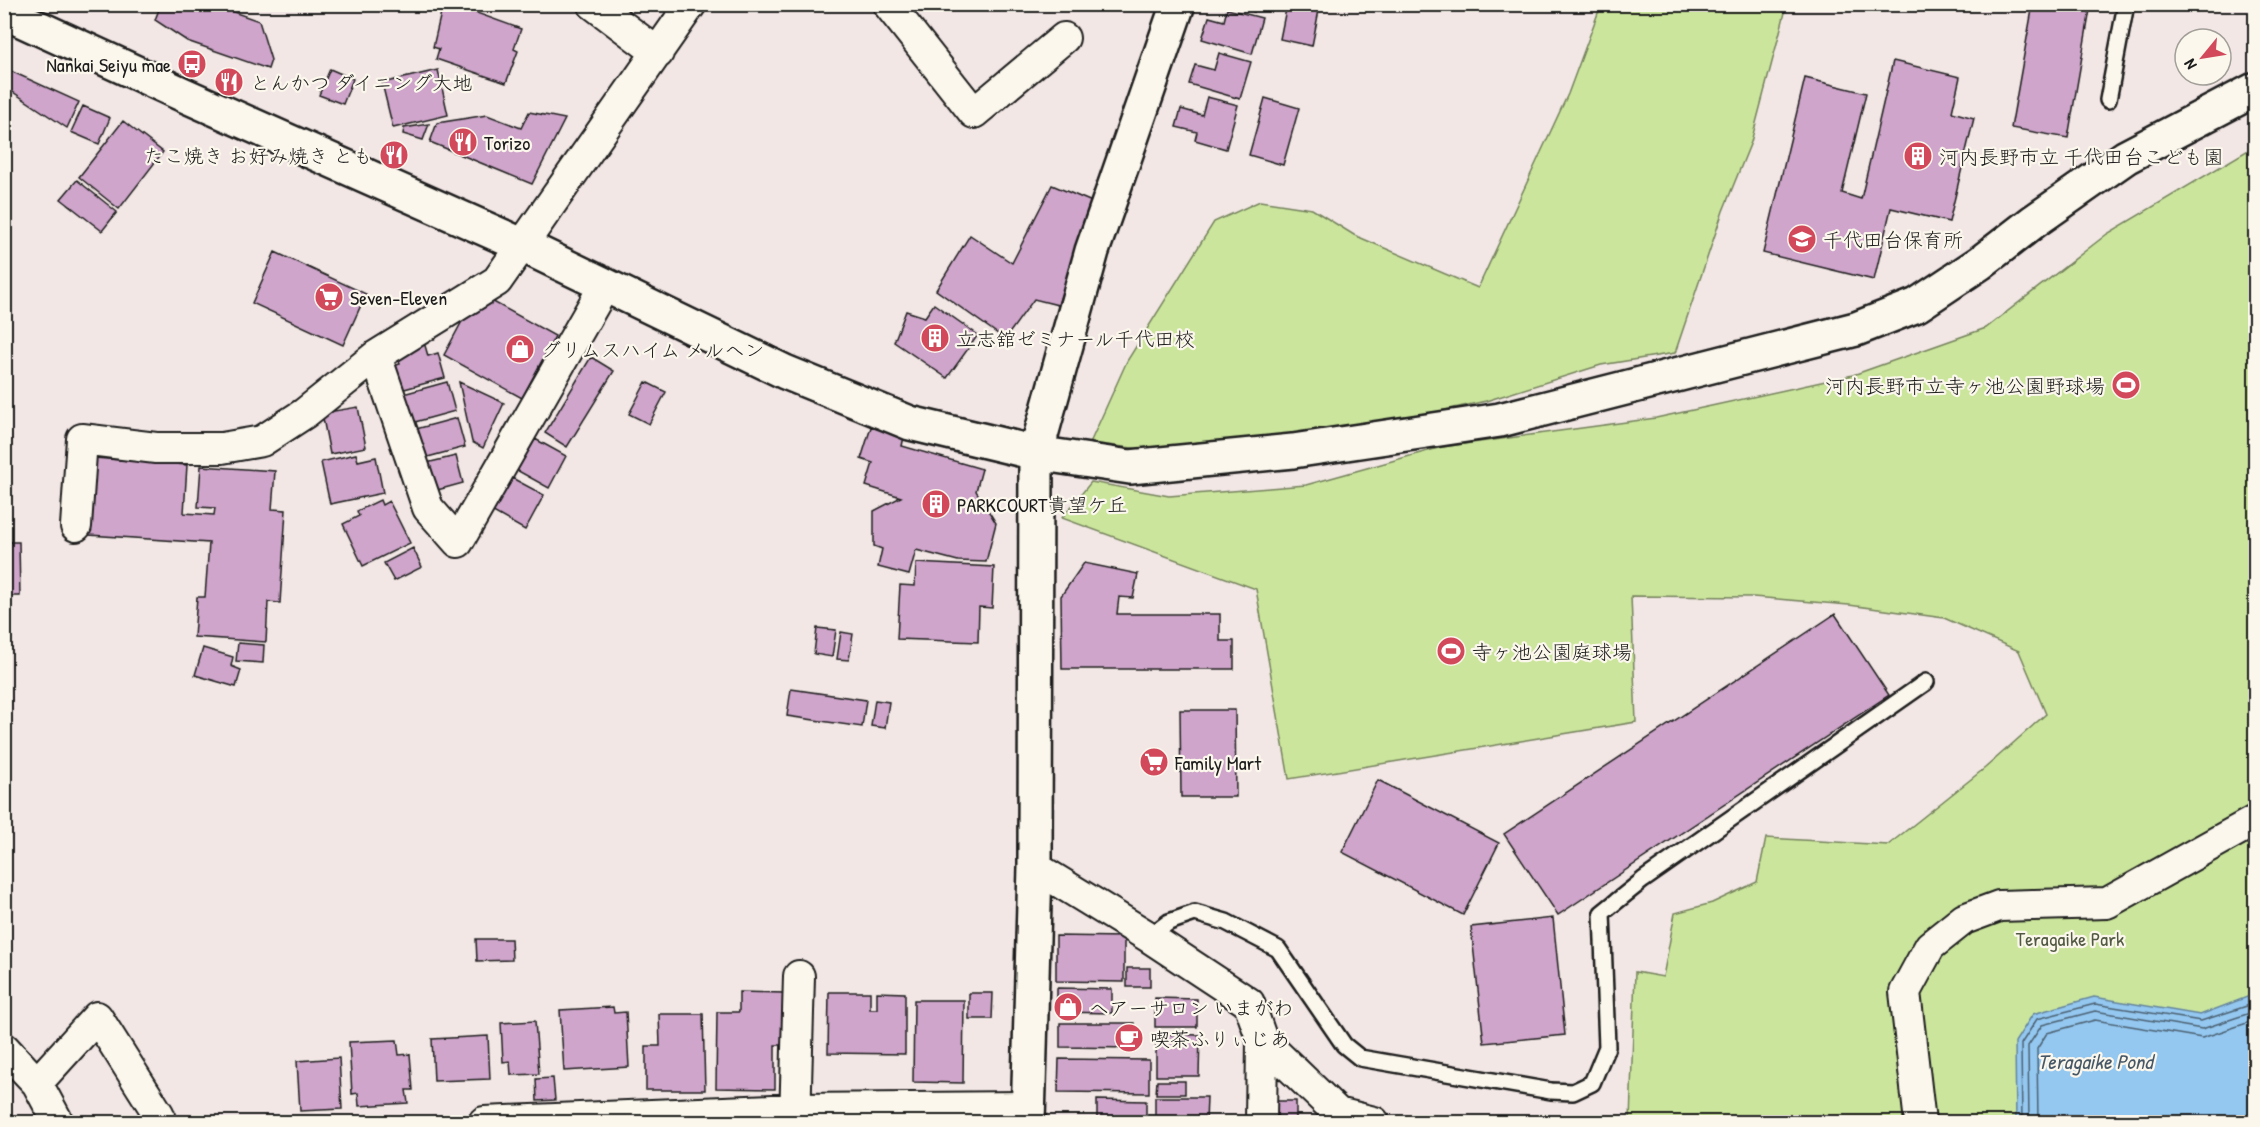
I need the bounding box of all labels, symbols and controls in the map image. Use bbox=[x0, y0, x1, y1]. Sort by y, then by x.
north arrow bbox=[2173, 27, 2233, 87]
bus stop icon: Nankai Seiyu mae bbox=[176, 48, 208, 80]
place label: Nankai Seiyu mae bbox=[46, 51, 171, 78]
text: N bbox=[2178, 55, 2202, 74]
restaurant icon: とんかつ ダイニング大地 bbox=[213, 66, 245, 98]
place label: とんかつ ダイニング大地 bbox=[250, 69, 473, 96]
restaurant icon: Torizo bbox=[447, 126, 479, 158]
place label: Torizo bbox=[484, 129, 530, 156]
restaurant icon: たこ焼き お好み焼き とも bbox=[378, 139, 410, 171]
building icon: 河内長野市立 千代田台こども園 bbox=[1902, 140, 1934, 172]
place label: たこ焼き お好み焼き とも bbox=[144, 142, 373, 169]
place label: 河内長野市立 千代田台こども園 bbox=[1939, 143, 2224, 170]
school or university icon: 千代田台保育所 bbox=[1786, 223, 1818, 255]
place label: 千代田台保育所 bbox=[1823, 226, 1963, 253]
supermarket icon: Seven-Eleven bbox=[313, 281, 345, 313]
place label: Seven-Eleven bbox=[350, 284, 447, 311]
building icon: 立志舘ゼミナール千代田校 bbox=[919, 322, 951, 354]
place label: 立志舘ゼミナール千代田校 bbox=[956, 325, 1194, 352]
shop icon: グリムスハイム メルヘン bbox=[504, 333, 536, 365]
place label: グリムスハイム メルヘン bbox=[541, 336, 764, 363]
sports icon: 河内長野市立寺ヶ池公園野球場 bbox=[2110, 369, 2142, 401]
place label: 河内長野市立寺ヶ池公園野球場 bbox=[1825, 372, 2105, 399]
building icon: PARKCOURT貴望ケ丘 bbox=[920, 488, 952, 520]
place label: PARKCOURT貴望ケ丘 bbox=[957, 491, 1127, 518]
sports icon: 寺ヶ池公園庭球場 bbox=[1435, 635, 1467, 667]
place label: 寺ヶ池公園庭球場 bbox=[1472, 638, 1632, 665]
supermarket icon: Family Mart bbox=[1138, 746, 1170, 778]
place label: Family Mart bbox=[1174, 749, 1262, 776]
park label: Teragaike Park bbox=[2016, 925, 2124, 952]
shop icon: ヘアーサロン いまがわ bbox=[1052, 991, 1084, 1023]
place label: ヘアーサロン いまがわ bbox=[1089, 994, 1294, 1021]
cafe icon: 喫茶ふりぃじあ bbox=[1113, 1022, 1145, 1054]
place label: 喫茶ふりぃじあ bbox=[1150, 1025, 1290, 1052]
water label: Teragaike Pond bbox=[2038, 1047, 2156, 1076]

